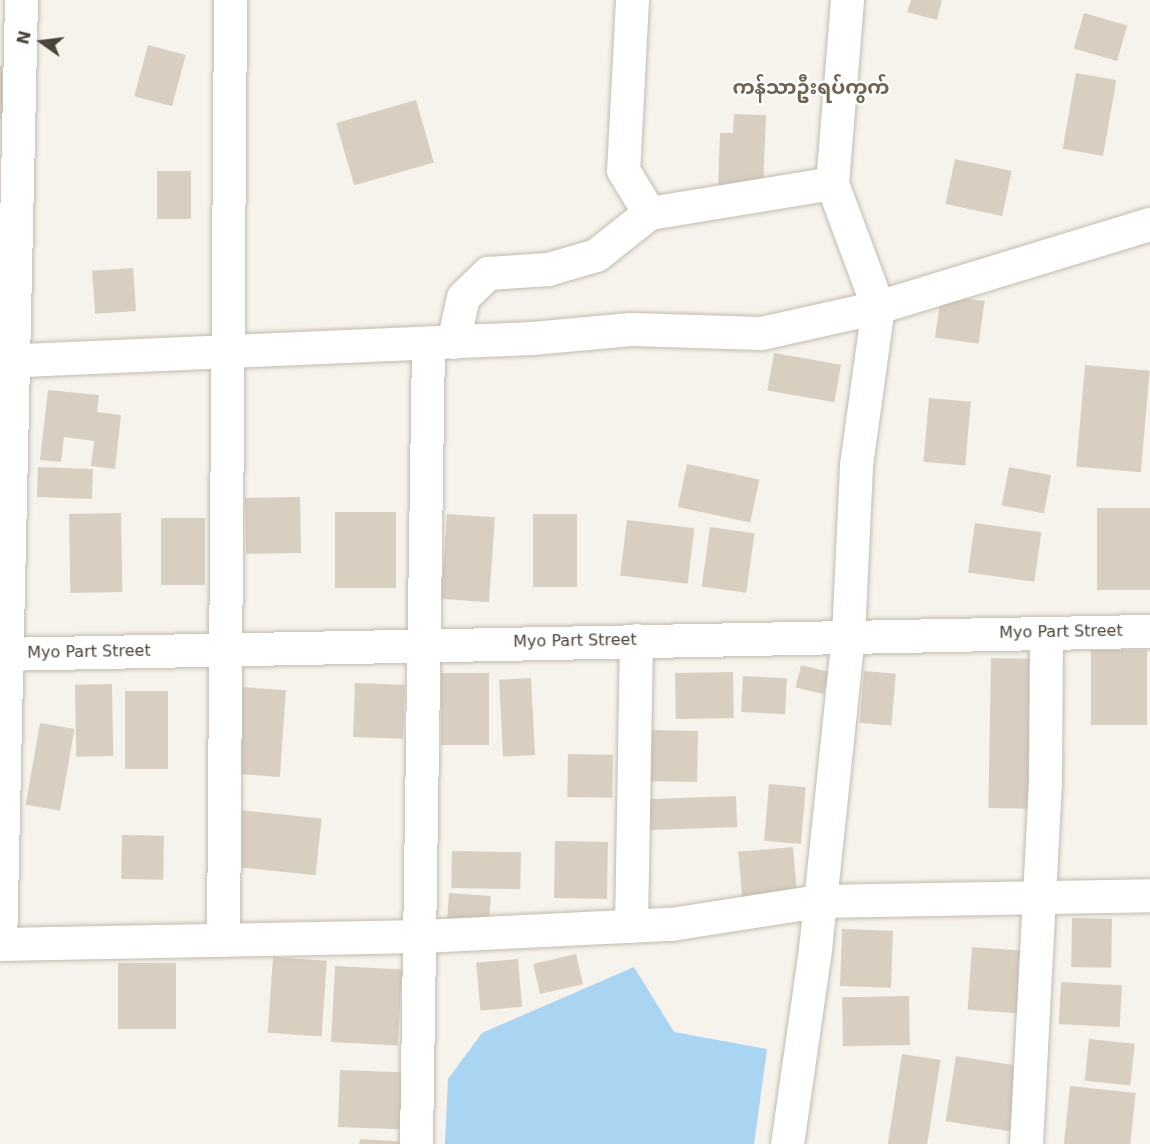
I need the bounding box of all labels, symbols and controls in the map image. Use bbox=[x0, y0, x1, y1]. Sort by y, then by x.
north arrow bbox=[12, 12, 72, 72]
text: N bbox=[13, 29, 35, 46]
district label: ကန်သာဦးရပ်ကွက် bbox=[732, 75, 890, 99]
street label: Myo Part Street bbox=[999, 621, 1123, 643]
street label: Myo Part Street bbox=[513, 630, 637, 652]
street label: Myo Part Street bbox=[27, 641, 151, 663]

